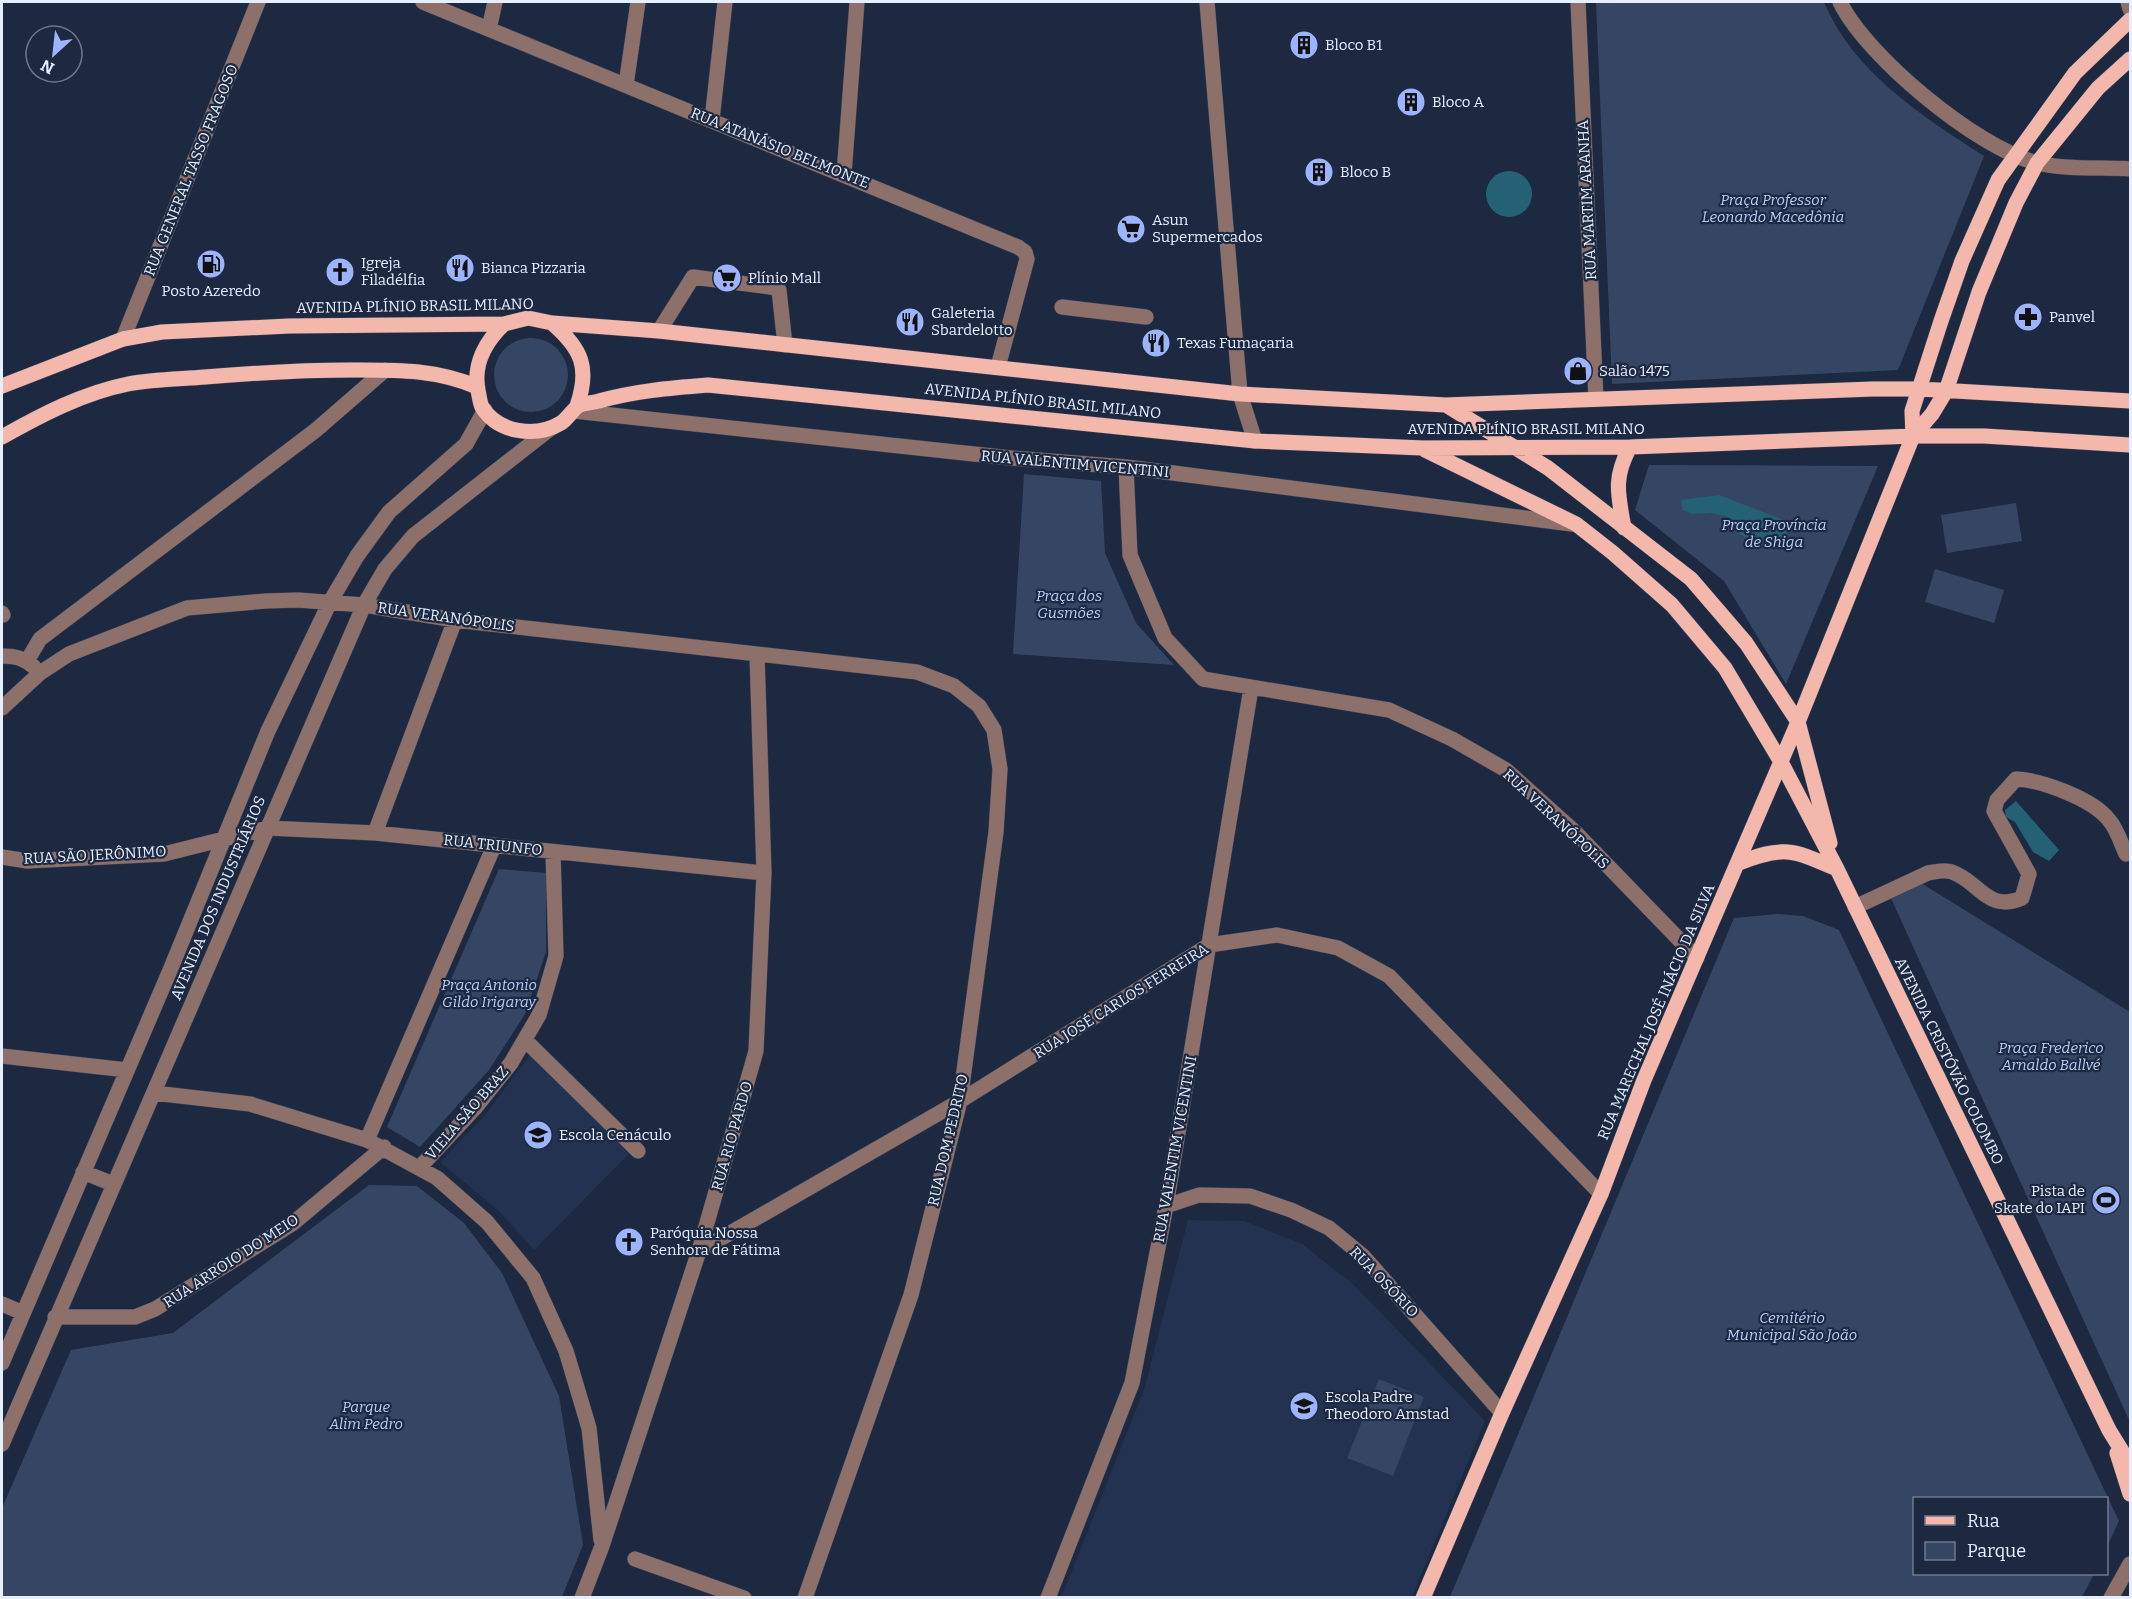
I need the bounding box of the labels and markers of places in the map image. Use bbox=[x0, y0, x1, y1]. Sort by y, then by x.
building icon: Bloco B1 bbox=[1288, 29, 1320, 61]
place label: Bloco B1 bbox=[1325, 36, 1382, 54]
building icon: Bloco A bbox=[1395, 86, 1427, 118]
place label: Bloco A bbox=[1432, 93, 1484, 111]
building icon: Bloco B bbox=[1303, 156, 1335, 188]
place label: Bloco B bbox=[1340, 163, 1391, 181]
place label: Asun Supermercados bbox=[1152, 211, 1263, 246]
supermarket icon: Asun Supermercados bbox=[1115, 213, 1147, 245]
fuel station icon: Posto Azeredo bbox=[195, 248, 227, 280]
restaurant icon: Bianca Pizzaria bbox=[444, 252, 476, 284]
place label: Igreja Filadélfia bbox=[361, 254, 425, 289]
church icon: Igreja Filadélfia bbox=[324, 256, 356, 288]
place label: Bianca Pizzaria bbox=[481, 259, 586, 277]
supermarket icon: Plínio Mall bbox=[711, 262, 743, 294]
place label: Plínio Mall bbox=[748, 269, 821, 287]
place label: Posto Azeredo bbox=[161, 282, 261, 300]
pharmacy icon: Panvel bbox=[2012, 301, 2044, 333]
place label: Galeteria Sbardelotto bbox=[931, 304, 1013, 339]
restaurant icon: Galeteria Sbardelotto bbox=[894, 306, 926, 338]
place label: Panvel bbox=[2049, 308, 2095, 326]
restaurant icon: Texas Fumaçaria bbox=[1140, 327, 1172, 359]
place label: Texas Fumaçaria bbox=[1177, 334, 1294, 352]
shop icon: Salão 1475 bbox=[1562, 355, 1594, 387]
place label: Salão 1475 bbox=[1599, 362, 1670, 380]
school or university icon: Escola Cenáculo bbox=[522, 1119, 554, 1151]
place label: Escola Cenáculo bbox=[559, 1126, 671, 1144]
place label: Pista de Skate do IAPI bbox=[1994, 1182, 2085, 1217]
sports icon: Pista de Skate do IAPI bbox=[2090, 1184, 2122, 1216]
place label: Paróquia Nossa Senhora de Fátima bbox=[650, 1224, 781, 1259]
church icon: Paróquia Nossa Senhora de Fátima bbox=[613, 1226, 645, 1258]
place label: Escola Padre Theodoro Amstad bbox=[1325, 1388, 1449, 1423]
school or university icon: Escola Padre Theodoro Amstad bbox=[1288, 1390, 1320, 1422]

